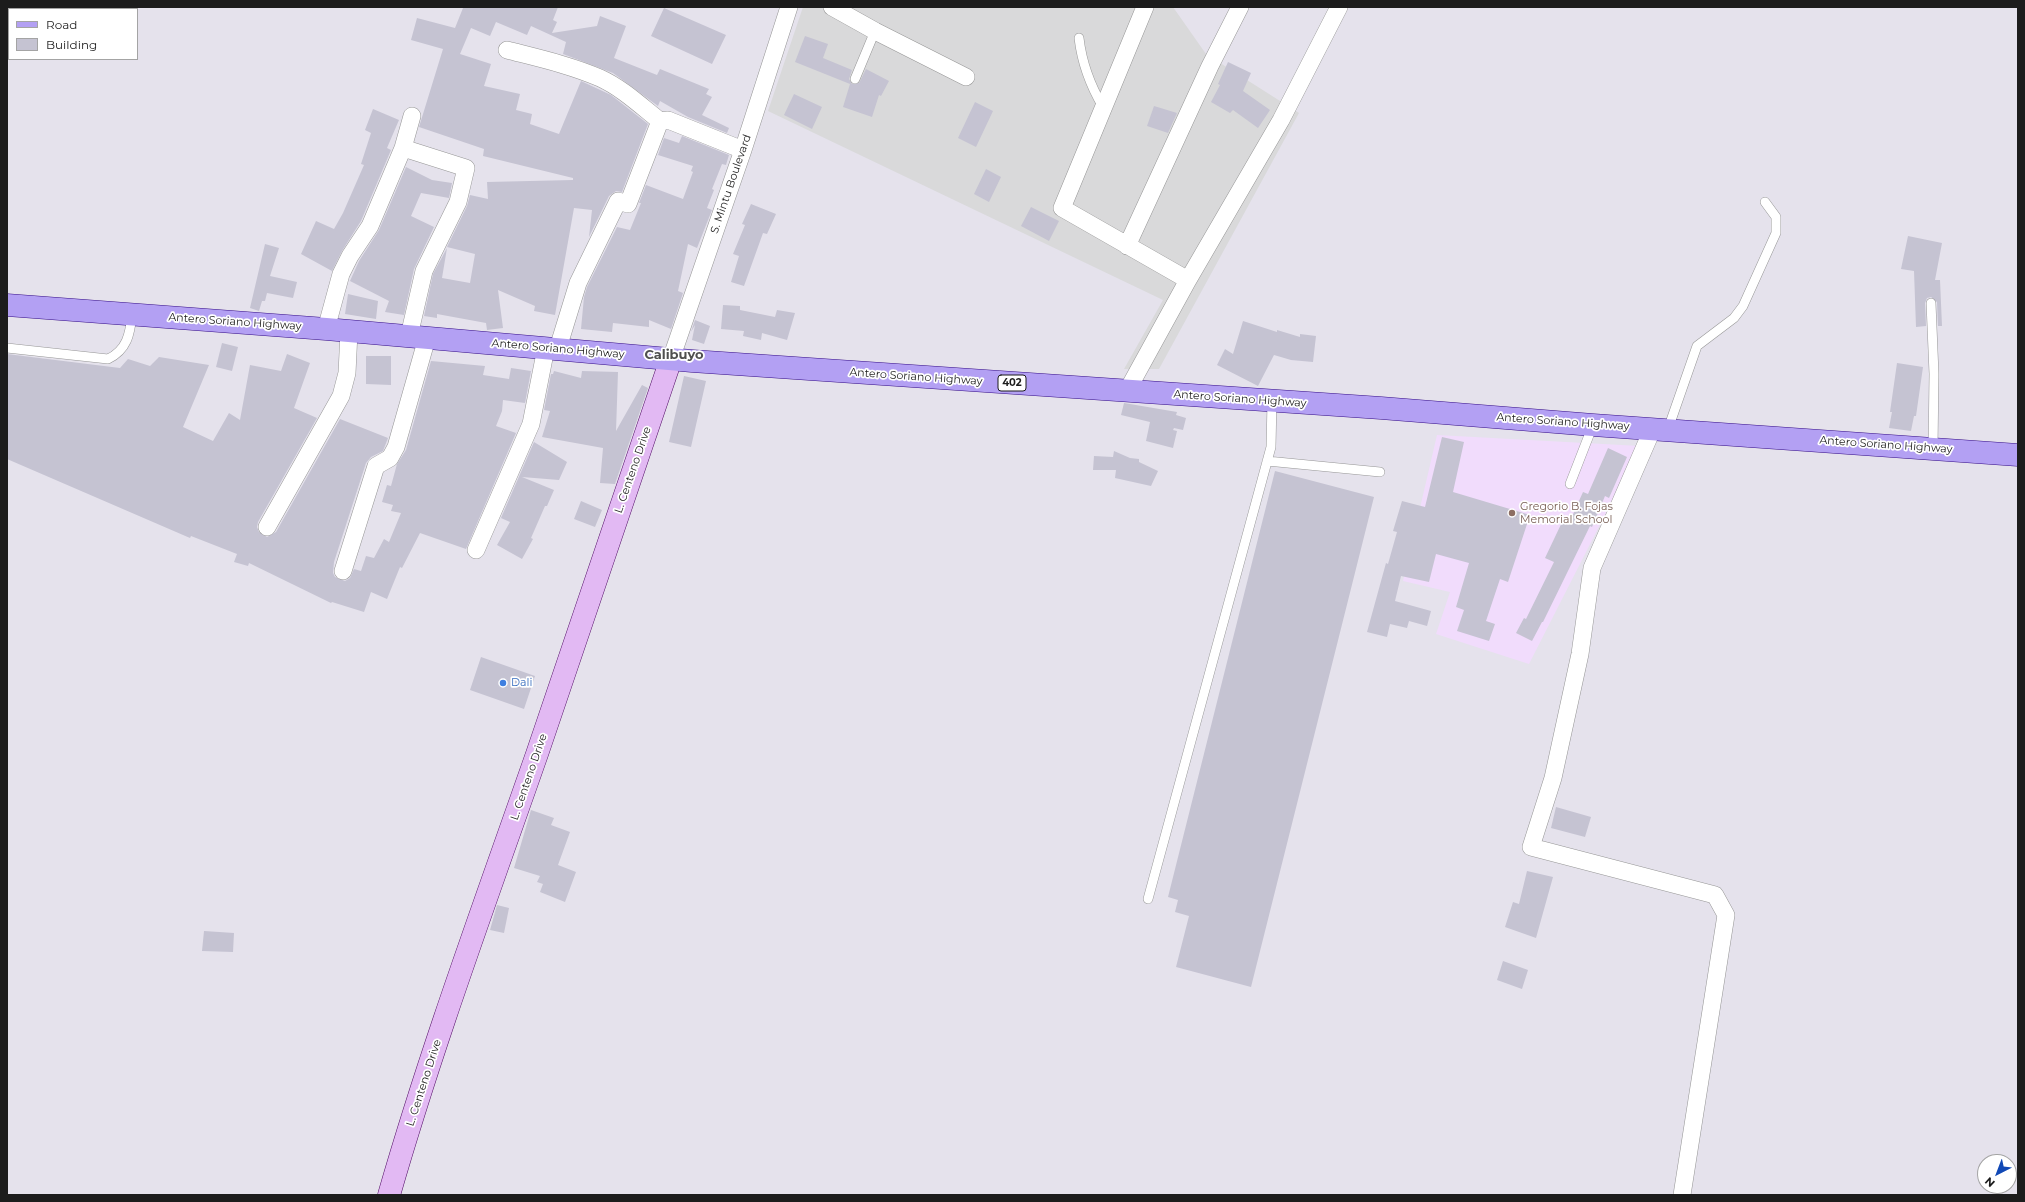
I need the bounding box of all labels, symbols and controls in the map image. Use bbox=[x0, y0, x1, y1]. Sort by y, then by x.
legend bbox=[8, 8, 138, 60]
text: Road bbox=[46, 17, 77, 32]
text: Building bbox=[46, 37, 97, 52]
street label: S. Mintu Boulevard bbox=[708, 133, 754, 235]
street label: Antero Soriano Highway bbox=[168, 311, 302, 333]
street label: Antero Soriano Highway bbox=[491, 337, 625, 361]
district label: Calibuyo bbox=[644, 347, 704, 363]
street label: Antero Soriano Highway bbox=[849, 366, 983, 388]
road number: 402 bbox=[998, 375, 1026, 391]
street label: Antero Soriano Highway bbox=[1173, 388, 1307, 410]
street label: Antero Soriano Highway bbox=[1496, 411, 1630, 433]
street label: L. Centeno Drive bbox=[612, 425, 654, 515]
street label: Antero Soriano Highway bbox=[1819, 434, 1953, 456]
place label: Gregorio B. Fojas Memorial School bbox=[1520, 500, 1613, 526]
marker: Gregorio B. Fojas Memorial School bbox=[1507, 508, 1517, 518]
place label: Dali bbox=[511, 676, 532, 690]
marker: Dali bbox=[498, 678, 508, 688]
street label: L. Centeno Drive bbox=[508, 732, 550, 822]
street label: L. Centeno Drive bbox=[404, 1038, 444, 1128]
north arrow bbox=[1977, 1154, 2017, 1194]
text: N bbox=[1982, 1174, 1998, 1190]

